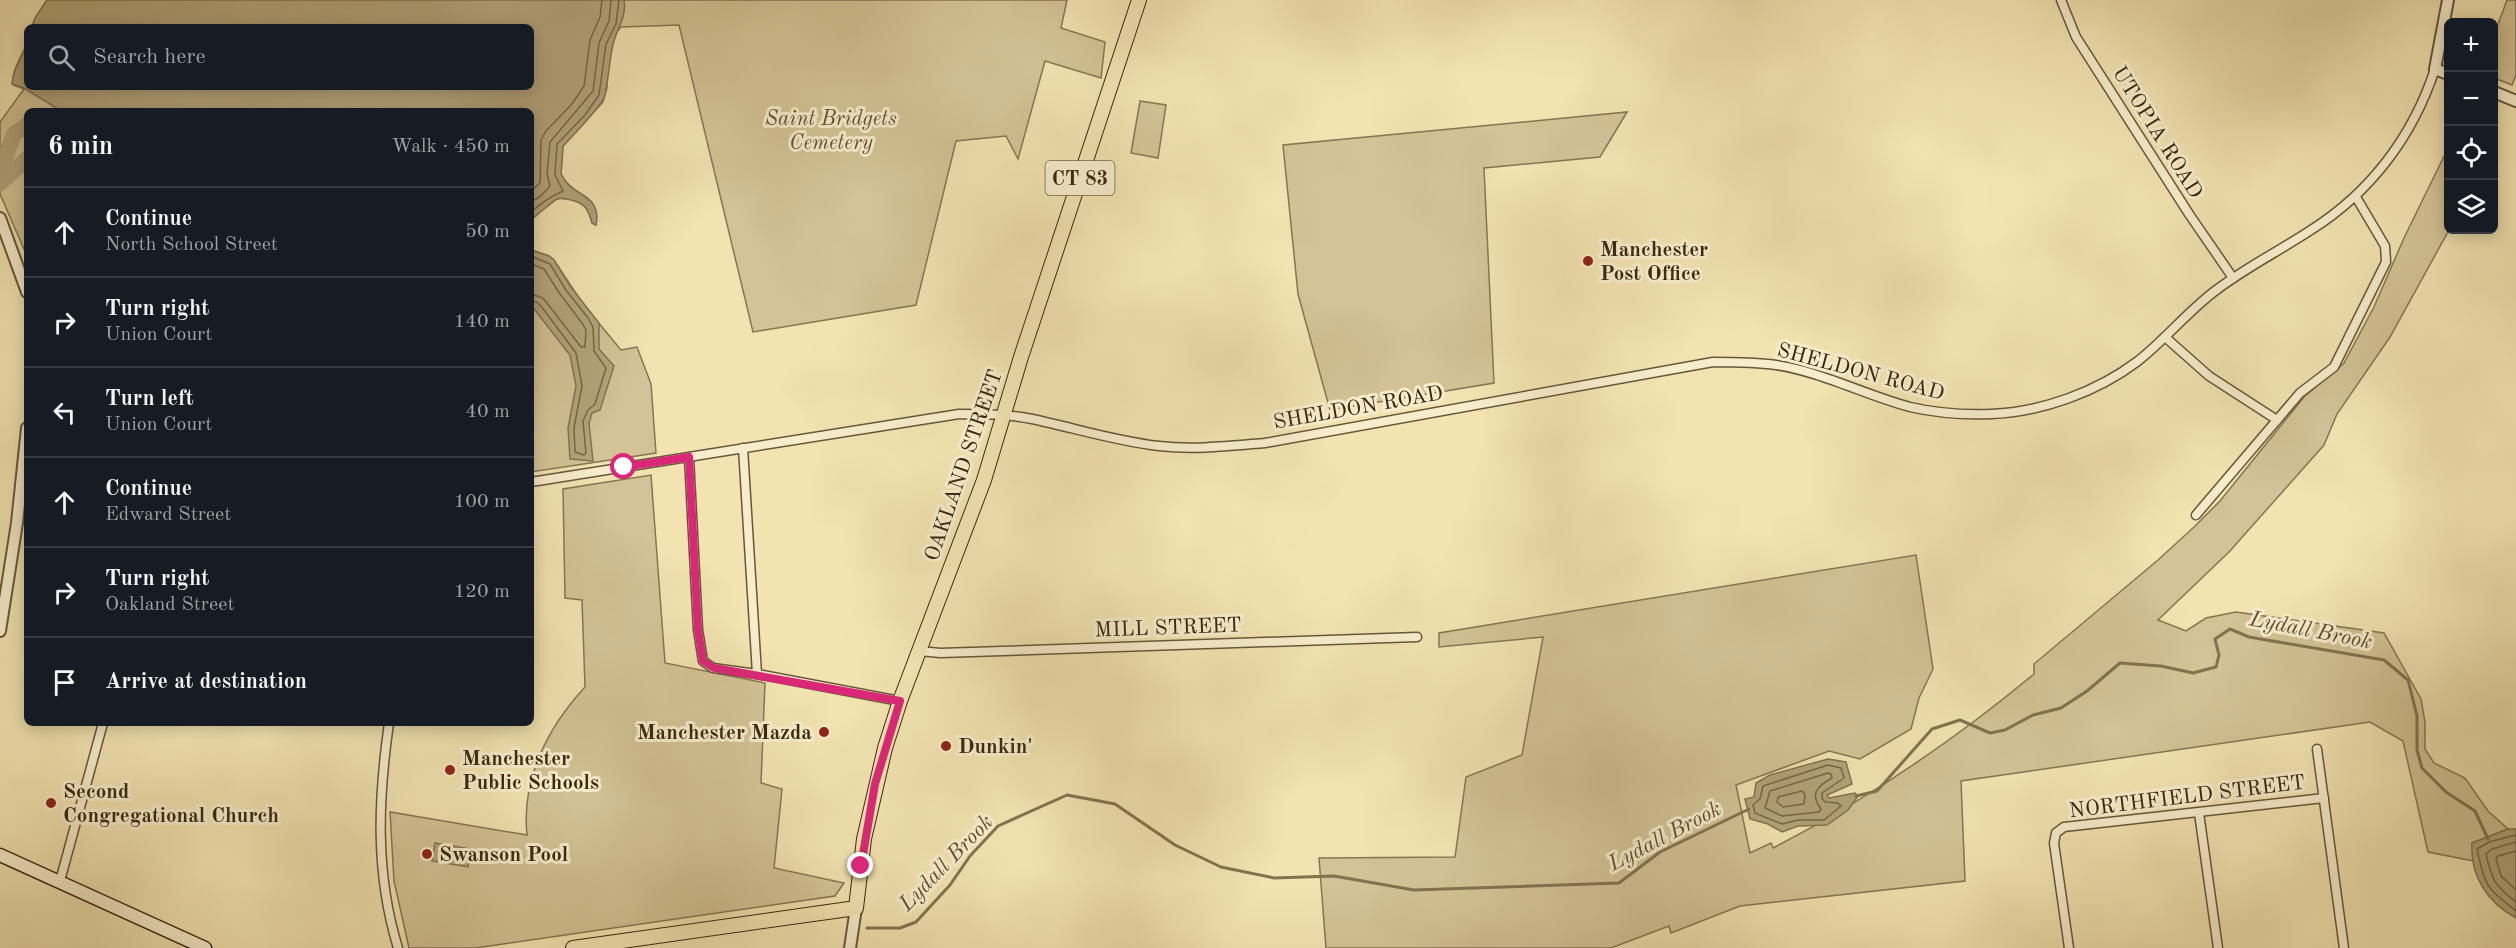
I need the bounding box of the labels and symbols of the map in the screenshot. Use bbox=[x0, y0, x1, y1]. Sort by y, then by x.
street label: UTOPIA ROAD bbox=[2108, 63, 2206, 203]
park label: Saint Bridgets Cemetery bbox=[765, 109, 897, 154]
road number: CT 83 bbox=[1046, 161, 1114, 195]
place label: Manchester Post Office bbox=[1600, 240, 1708, 285]
marker: Manchester Post Office bbox=[1581, 254, 1595, 268]
street label: SHELDON ROAD bbox=[1775, 340, 1946, 405]
street label: OAKLAND STREET bbox=[922, 367, 1007, 564]
street label: SHELDON ROAD bbox=[1272, 383, 1445, 434]
route start bbox=[610, 453, 636, 479]
water label: Lydall Brook bbox=[2247, 608, 2374, 654]
street label: MILL STREET bbox=[1094, 615, 1242, 642]
place label: Manchester Mazda bbox=[637, 723, 812, 744]
marker: Manchester Mazda bbox=[817, 725, 831, 739]
place label: Dunkin' bbox=[958, 737, 1032, 758]
marker: Dunkin' bbox=[939, 739, 953, 753]
place label: Manchester Public Schools bbox=[462, 749, 599, 794]
marker: Manchester Public Schools bbox=[443, 763, 457, 777]
street label: NORTHFIELD STREET bbox=[2068, 773, 2306, 822]
place label: Second Congregational Church bbox=[63, 782, 279, 827]
marker: Second Congregational Church bbox=[44, 796, 58, 810]
water label: Lydall Brook bbox=[1604, 798, 1725, 876]
water label: Lydall Brook bbox=[895, 811, 998, 916]
place label: Swanson Pool bbox=[439, 845, 568, 866]
marker: Swanson Pool bbox=[420, 847, 434, 861]
route end bbox=[847, 852, 873, 878]

